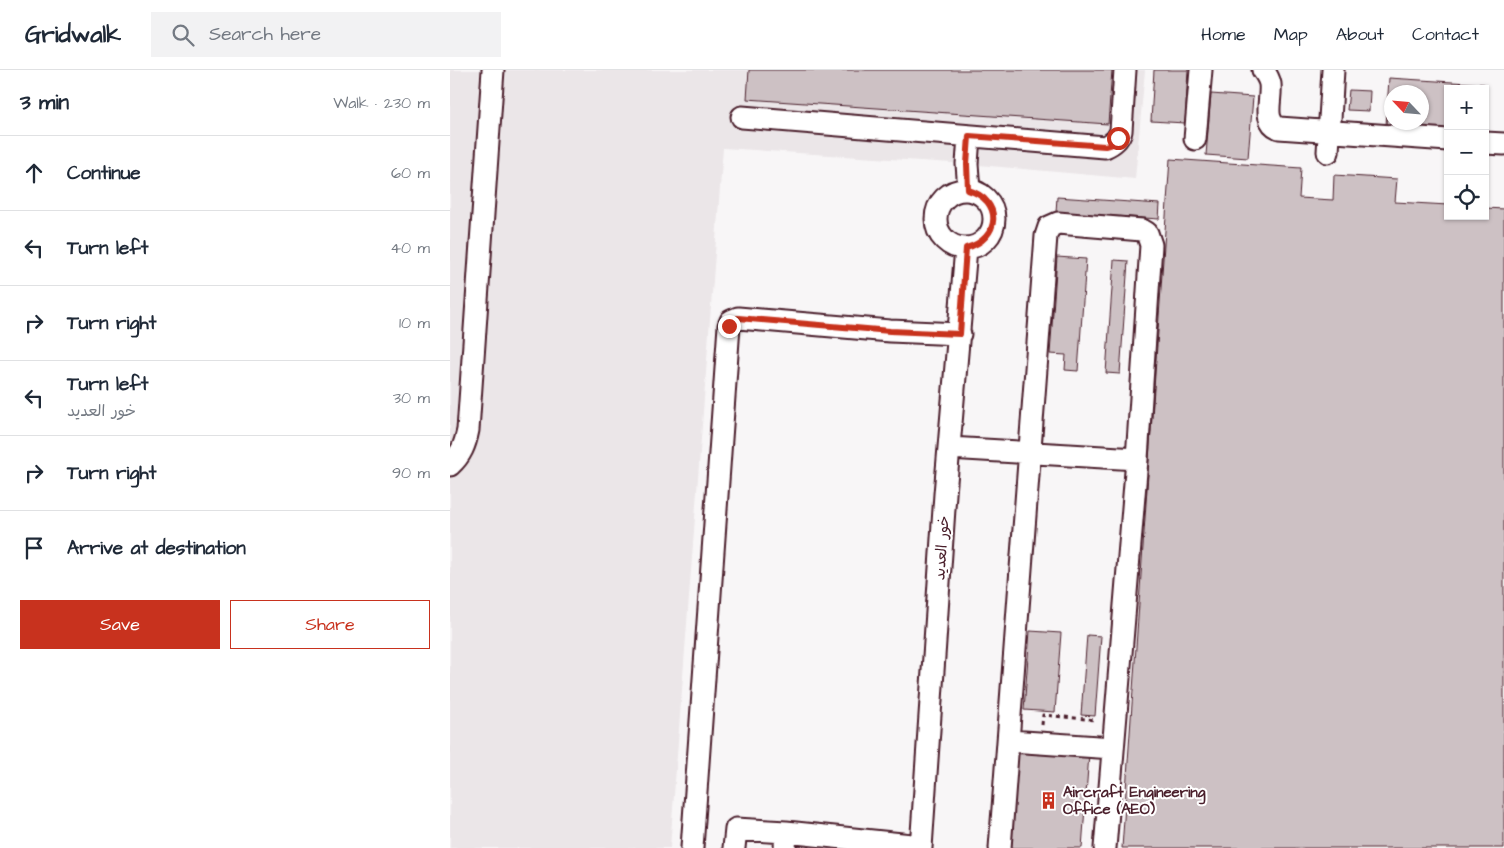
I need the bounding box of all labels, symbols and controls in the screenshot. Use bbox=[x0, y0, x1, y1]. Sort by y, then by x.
search box bbox=[151, 12, 501, 57]
text: Gridwalk bbox=[25, 18, 121, 52]
icon: search bbox=[169, 21, 197, 49]
text: Search here bbox=[209, 21, 321, 48]
text: Home bbox=[1201, 22, 1246, 47]
text: Map bbox=[1274, 22, 1308, 47]
text: About bbox=[1336, 22, 1384, 47]
text: Contact bbox=[1412, 22, 1479, 47]
north arrow bbox=[1384, 85, 1429, 130]
map controls bbox=[1444, 85, 1489, 220]
button: + bbox=[1444, 85, 1489, 130]
text: 3 min bbox=[20, 88, 69, 117]
text: Walk · 230 m bbox=[333, 92, 430, 114]
route start bbox=[1107, 127, 1130, 150]
button: − bbox=[1444, 130, 1489, 175]
icon: ahead bbox=[20, 159, 48, 187]
text: Continue bbox=[67, 160, 141, 187]
text: 60 m bbox=[391, 162, 430, 184]
button: locate bbox=[1444, 175, 1489, 220]
icon: left bbox=[20, 234, 48, 262]
text: Turn left bbox=[67, 235, 148, 262]
text: 40 m bbox=[390, 237, 430, 259]
icon: right bbox=[20, 309, 48, 337]
text: Turn right bbox=[67, 310, 156, 337]
text: 10 m bbox=[399, 312, 430, 334]
route end bbox=[718, 315, 741, 338]
text: Turn left bbox=[67, 371, 148, 398]
icon: left bbox=[20, 384, 48, 412]
text: 30 m bbox=[393, 387, 430, 409]
text: خور العديد bbox=[67, 400, 136, 422]
icon: right bbox=[20, 459, 48, 487]
text: Turn right bbox=[67, 460, 156, 487]
text: 90 m bbox=[392, 462, 430, 484]
street label: خور العديد bbox=[929, 515, 955, 581]
icon: arrive bbox=[20, 534, 48, 562]
text: Arrive at destination bbox=[67, 535, 246, 562]
button: Save bbox=[20, 600, 220, 649]
button: Share bbox=[230, 600, 430, 649]
place label: Aircraft Engineering Office (AEO) bbox=[1063, 782, 1206, 820]
building icon: Aircraft Engineering Office (AEO) bbox=[1039, 791, 1059, 811]

